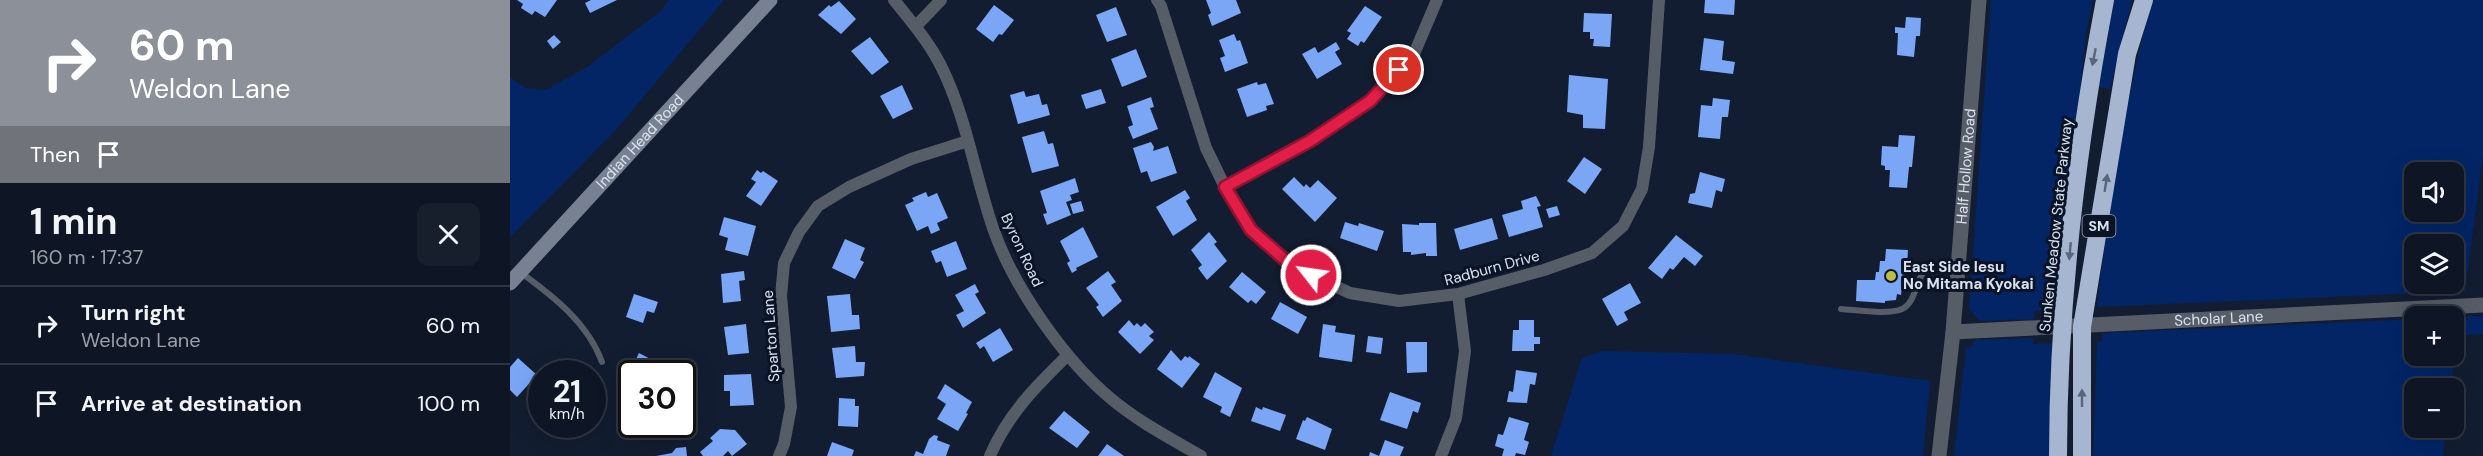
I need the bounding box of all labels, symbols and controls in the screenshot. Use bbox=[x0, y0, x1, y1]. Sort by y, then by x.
text: 60 m bbox=[129, 18, 235, 73]
icon: right bbox=[30, 24, 108, 102]
pin bbox=[1373, 44, 1424, 95]
one-way arrow bbox=[2089, 48, 2098, 67]
icon: arrive bbox=[1382, 53, 1415, 86]
text: Weldon Lane bbox=[129, 71, 291, 106]
street label: Indian Head Road bbox=[592, 90, 688, 193]
street label: Half Hollow Road bbox=[1951, 108, 1980, 225]
street label: Sunken Meadow State Parkway bbox=[2035, 117, 2077, 333]
icon: arrive bbox=[92, 138, 125, 171]
text: Then bbox=[30, 140, 80, 169]
map controls bbox=[2404, 162, 2464, 438]
button: sound bbox=[2404, 162, 2464, 222]
one-way arrow bbox=[2102, 174, 2111, 193]
text: 1 min bbox=[30, 198, 118, 245]
button: close bbox=[417, 203, 480, 266]
street label: Byron Road bbox=[996, 210, 1048, 290]
road number: SM bbox=[2082, 215, 2116, 237]
button: layers bbox=[2404, 234, 2464, 294]
one-way arrow bbox=[2065, 241, 2075, 260]
position arrow bbox=[1279, 243, 1343, 307]
text: 160 m · 17:37 bbox=[30, 244, 143, 270]
street label: Radburn Drive bbox=[1442, 246, 1542, 290]
place label: East Side Iesu No Mitama Kyokai bbox=[1903, 257, 2034, 294]
marker: East Side Iesu No Mitama Kyokai bbox=[1884, 269, 1898, 283]
street label: Sparton Lane bbox=[758, 289, 784, 383]
text: Turn right bbox=[81, 298, 186, 327]
street label: Scholar Lane bbox=[2174, 306, 2264, 331]
button: + bbox=[2404, 306, 2464, 366]
icon: right bbox=[30, 309, 63, 342]
text: 60 m bbox=[426, 311, 480, 340]
text: Weldon Lane bbox=[81, 327, 201, 353]
speed limit sign: 30 bbox=[618, 360, 696, 438]
text: 21 bbox=[553, 372, 581, 411]
button: − bbox=[2404, 378, 2464, 438]
icon: arrive bbox=[30, 387, 63, 420]
one-way arrow bbox=[2077, 388, 2087, 407]
text: Arrive at destination bbox=[81, 389, 302, 418]
text: 100 m bbox=[418, 389, 480, 418]
text: km/h bbox=[549, 404, 585, 424]

